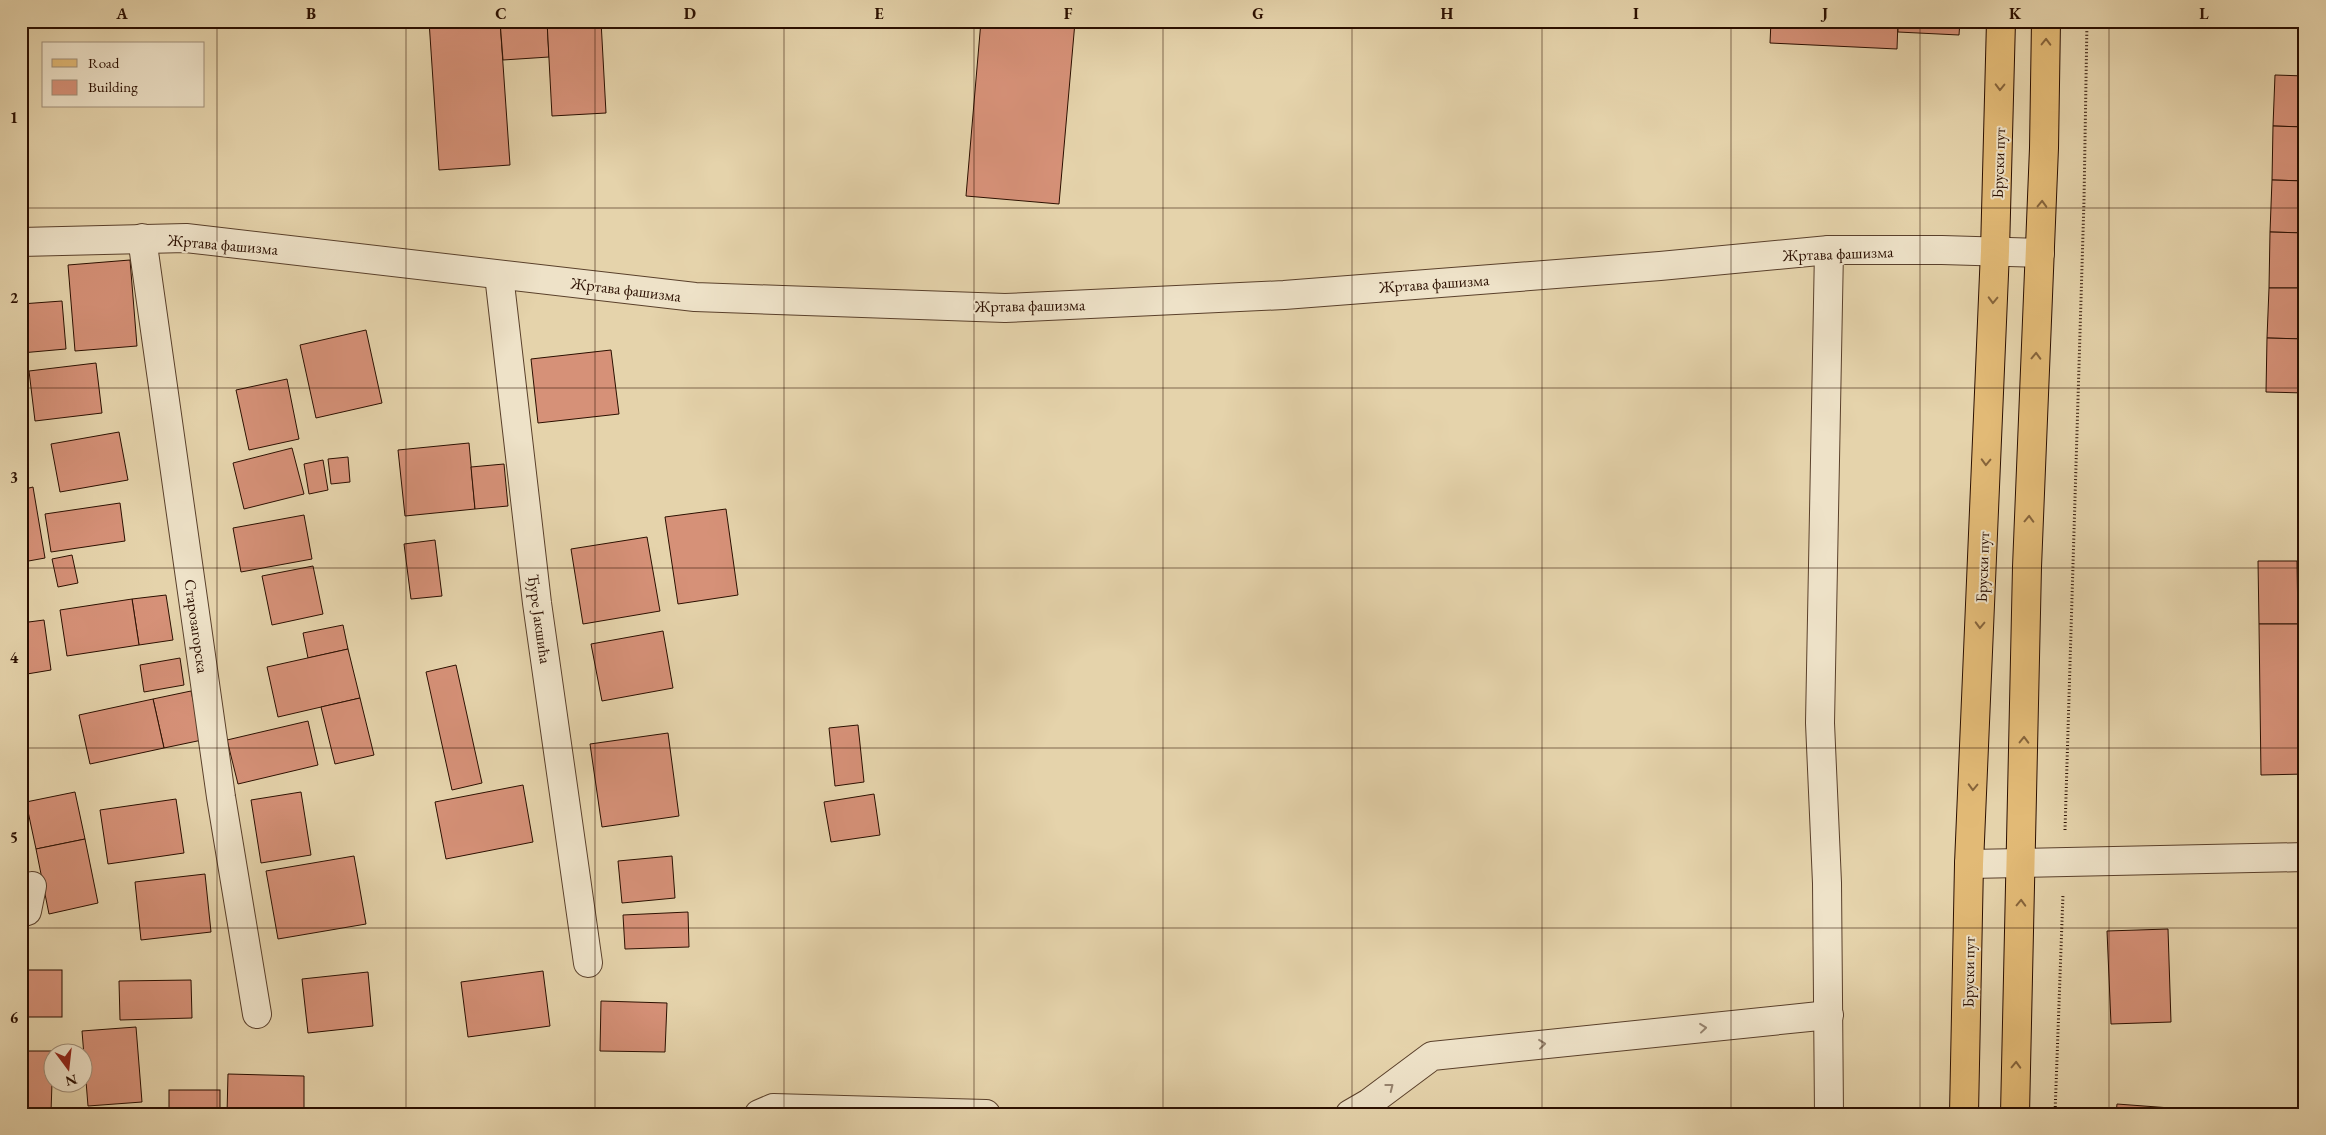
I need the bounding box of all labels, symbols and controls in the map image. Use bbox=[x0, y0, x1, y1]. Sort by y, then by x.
text: A bbox=[115, 3, 128, 24]
text: B bbox=[306, 3, 316, 24]
text: C bbox=[495, 3, 507, 24]
text: D bbox=[684, 3, 696, 24]
text: E bbox=[874, 3, 884, 24]
text: F bbox=[1064, 3, 1073, 24]
text: G bbox=[1252, 3, 1264, 24]
text: H bbox=[1441, 3, 1454, 24]
text: I bbox=[1633, 3, 1639, 24]
text: J bbox=[1820, 3, 1828, 24]
text: K bbox=[2009, 3, 2022, 24]
text: L bbox=[2199, 3, 2209, 24]
one-way arrow bbox=[2041, 37, 2051, 45]
legend bbox=[42, 42, 205, 108]
text: Road bbox=[88, 53, 120, 72]
text: Building bbox=[88, 77, 138, 96]
one-way arrow bbox=[1995, 84, 2005, 92]
text: 1 bbox=[10, 107, 18, 128]
street label: Бруски пут bbox=[1987, 127, 2010, 199]
one-way arrow bbox=[2037, 200, 2047, 208]
street label: Жртава фашизма bbox=[166, 229, 280, 260]
street label: Жртава фашизма bbox=[1781, 241, 1894, 266]
street label: Жртава фашизма bbox=[1377, 269, 1491, 298]
street label: Жртава фашизма bbox=[569, 272, 683, 307]
text: 2 bbox=[10, 287, 19, 308]
street label: Жртава фашизма bbox=[973, 294, 1086, 317]
one-way arrow bbox=[1988, 296, 1999, 304]
one-way arrow bbox=[2030, 352, 2041, 360]
one-way arrow bbox=[1981, 459, 1992, 467]
text: 3 bbox=[10, 467, 18, 488]
one-way arrow bbox=[2024, 514, 2034, 522]
street label: Бруски пут bbox=[1971, 531, 1994, 603]
street label: Ђуре Јакшића bbox=[523, 573, 556, 666]
street label: Старозагорска bbox=[180, 578, 214, 675]
one-way arrow bbox=[1974, 621, 1985, 629]
text: 4 bbox=[10, 647, 19, 668]
one-way arrow bbox=[2019, 736, 2029, 744]
one-way arrow bbox=[1967, 783, 1978, 791]
text: 5 bbox=[10, 827, 18, 848]
one-way arrow bbox=[2015, 898, 2026, 906]
street label: Бруски пут bbox=[1957, 936, 1980, 1008]
text: 6 bbox=[10, 1007, 19, 1028]
one-way arrow bbox=[1700, 1023, 1708, 1034]
one-way arrow bbox=[1538, 1039, 1546, 1050]
north arrow bbox=[42, 1042, 92, 1092]
one-way arrow bbox=[2011, 1061, 2022, 1069]
text: N bbox=[63, 1070, 79, 1091]
one-way arrow bbox=[1384, 1084, 1393, 1092]

